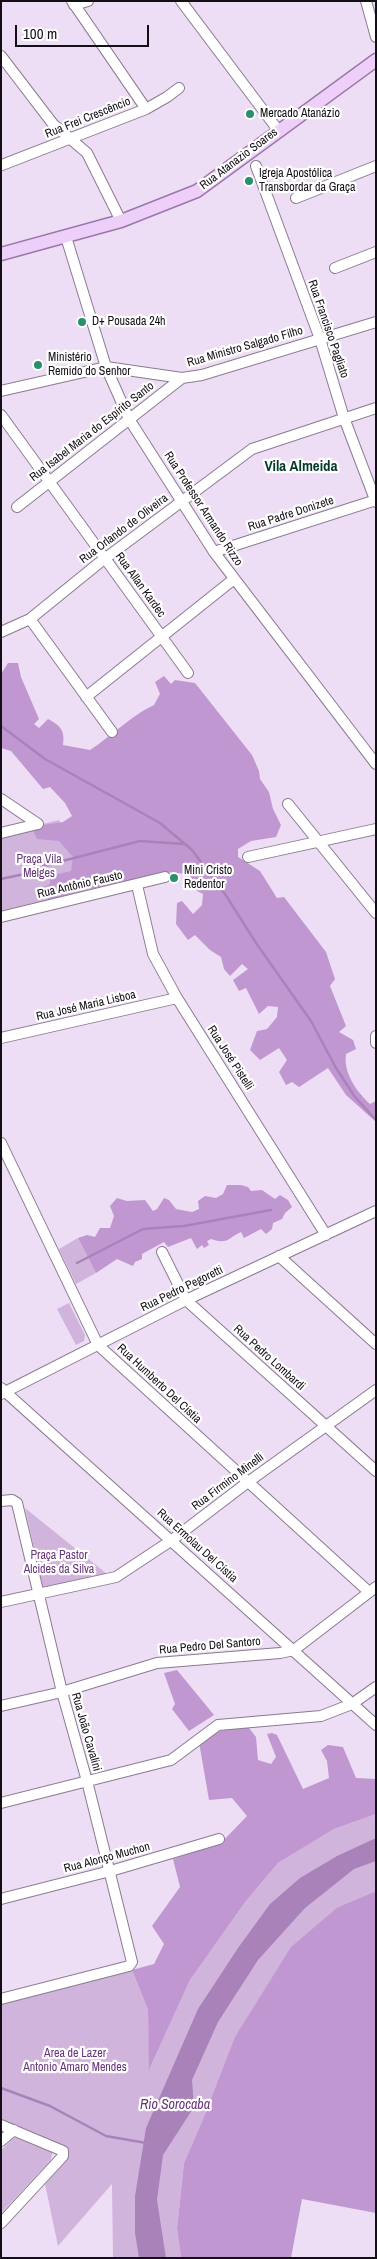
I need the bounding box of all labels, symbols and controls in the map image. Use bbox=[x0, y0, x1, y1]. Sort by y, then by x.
scale bar bbox=[18, 15, 151, 47]
text: 100 m bbox=[23, 23, 57, 44]
street label: Rua Frei Crescêncio bbox=[43, 94, 133, 142]
place label: Mercado Atanázio bbox=[260, 107, 340, 121]
marker: Mercado Atanázio bbox=[244, 108, 256, 120]
street label: Rua Atanazio Soares bbox=[197, 125, 281, 193]
place label: Igreja Apostólica Transbordar da Graça bbox=[259, 167, 355, 195]
marker: Igreja Apostólica Transbordar da Graça bbox=[243, 175, 255, 187]
street label: Rua Francisco Pagliato bbox=[304, 278, 352, 380]
place label: D+ Pousada 24h bbox=[92, 315, 166, 329]
marker: D+ Pousada 24h bbox=[76, 316, 88, 328]
street label: Rua Ministro Salgado Filho bbox=[185, 324, 305, 370]
place label: Ministério Remido do Senhor bbox=[48, 351, 131, 379]
marker: Ministério Remido do Senhor bbox=[32, 359, 44, 371]
street label: Rua Isabel Maria do Espírito Santo bbox=[27, 379, 157, 485]
street label: Rua Professor Armando Rizzo bbox=[161, 449, 245, 569]
district label: Vila Almeida bbox=[265, 458, 337, 476]
street label: Rua Orlando de Oliveira bbox=[77, 491, 171, 567]
street label: Rua Padre Donizete bbox=[246, 493, 336, 535]
street label: Rua Allan Kardec bbox=[112, 550, 168, 620]
park label: Praça Vila Melges bbox=[16, 853, 62, 881]
place label: Mini Cristo Redentor bbox=[184, 864, 232, 892]
street label: Rua Antônio Fausto bbox=[36, 868, 124, 902]
marker: Mini Cristo Redentor bbox=[168, 872, 180, 884]
street label: Rua José Maria Lisboa bbox=[35, 988, 137, 1024]
street label: Rua José Pistelli bbox=[204, 1023, 256, 1093]
street label: Rua Pedro Pegoretti bbox=[139, 1263, 225, 1315]
street label: Rua Pedro Lombardi bbox=[230, 1322, 308, 1394]
street label: Rua Humberto Del Cístia bbox=[114, 1341, 204, 1427]
street label: Rua Firmino Minelli bbox=[189, 1450, 267, 1514]
street label: Rua Ermolau Del Cístia bbox=[154, 1506, 240, 1586]
park label: Praça Pastor Alcides da Silva bbox=[24, 1549, 94, 1577]
street label: Rua Pedro Del Santoro bbox=[159, 1634, 261, 1658]
street label: Rua João Cavalini bbox=[68, 1691, 104, 1773]
street label: Rua Alonço Muchon bbox=[62, 1840, 152, 1876]
park label: Area de Lazer Antonio Amaro Mendes bbox=[23, 2047, 127, 2075]
water label: Rio Sorocaba bbox=[140, 2097, 210, 2113]

